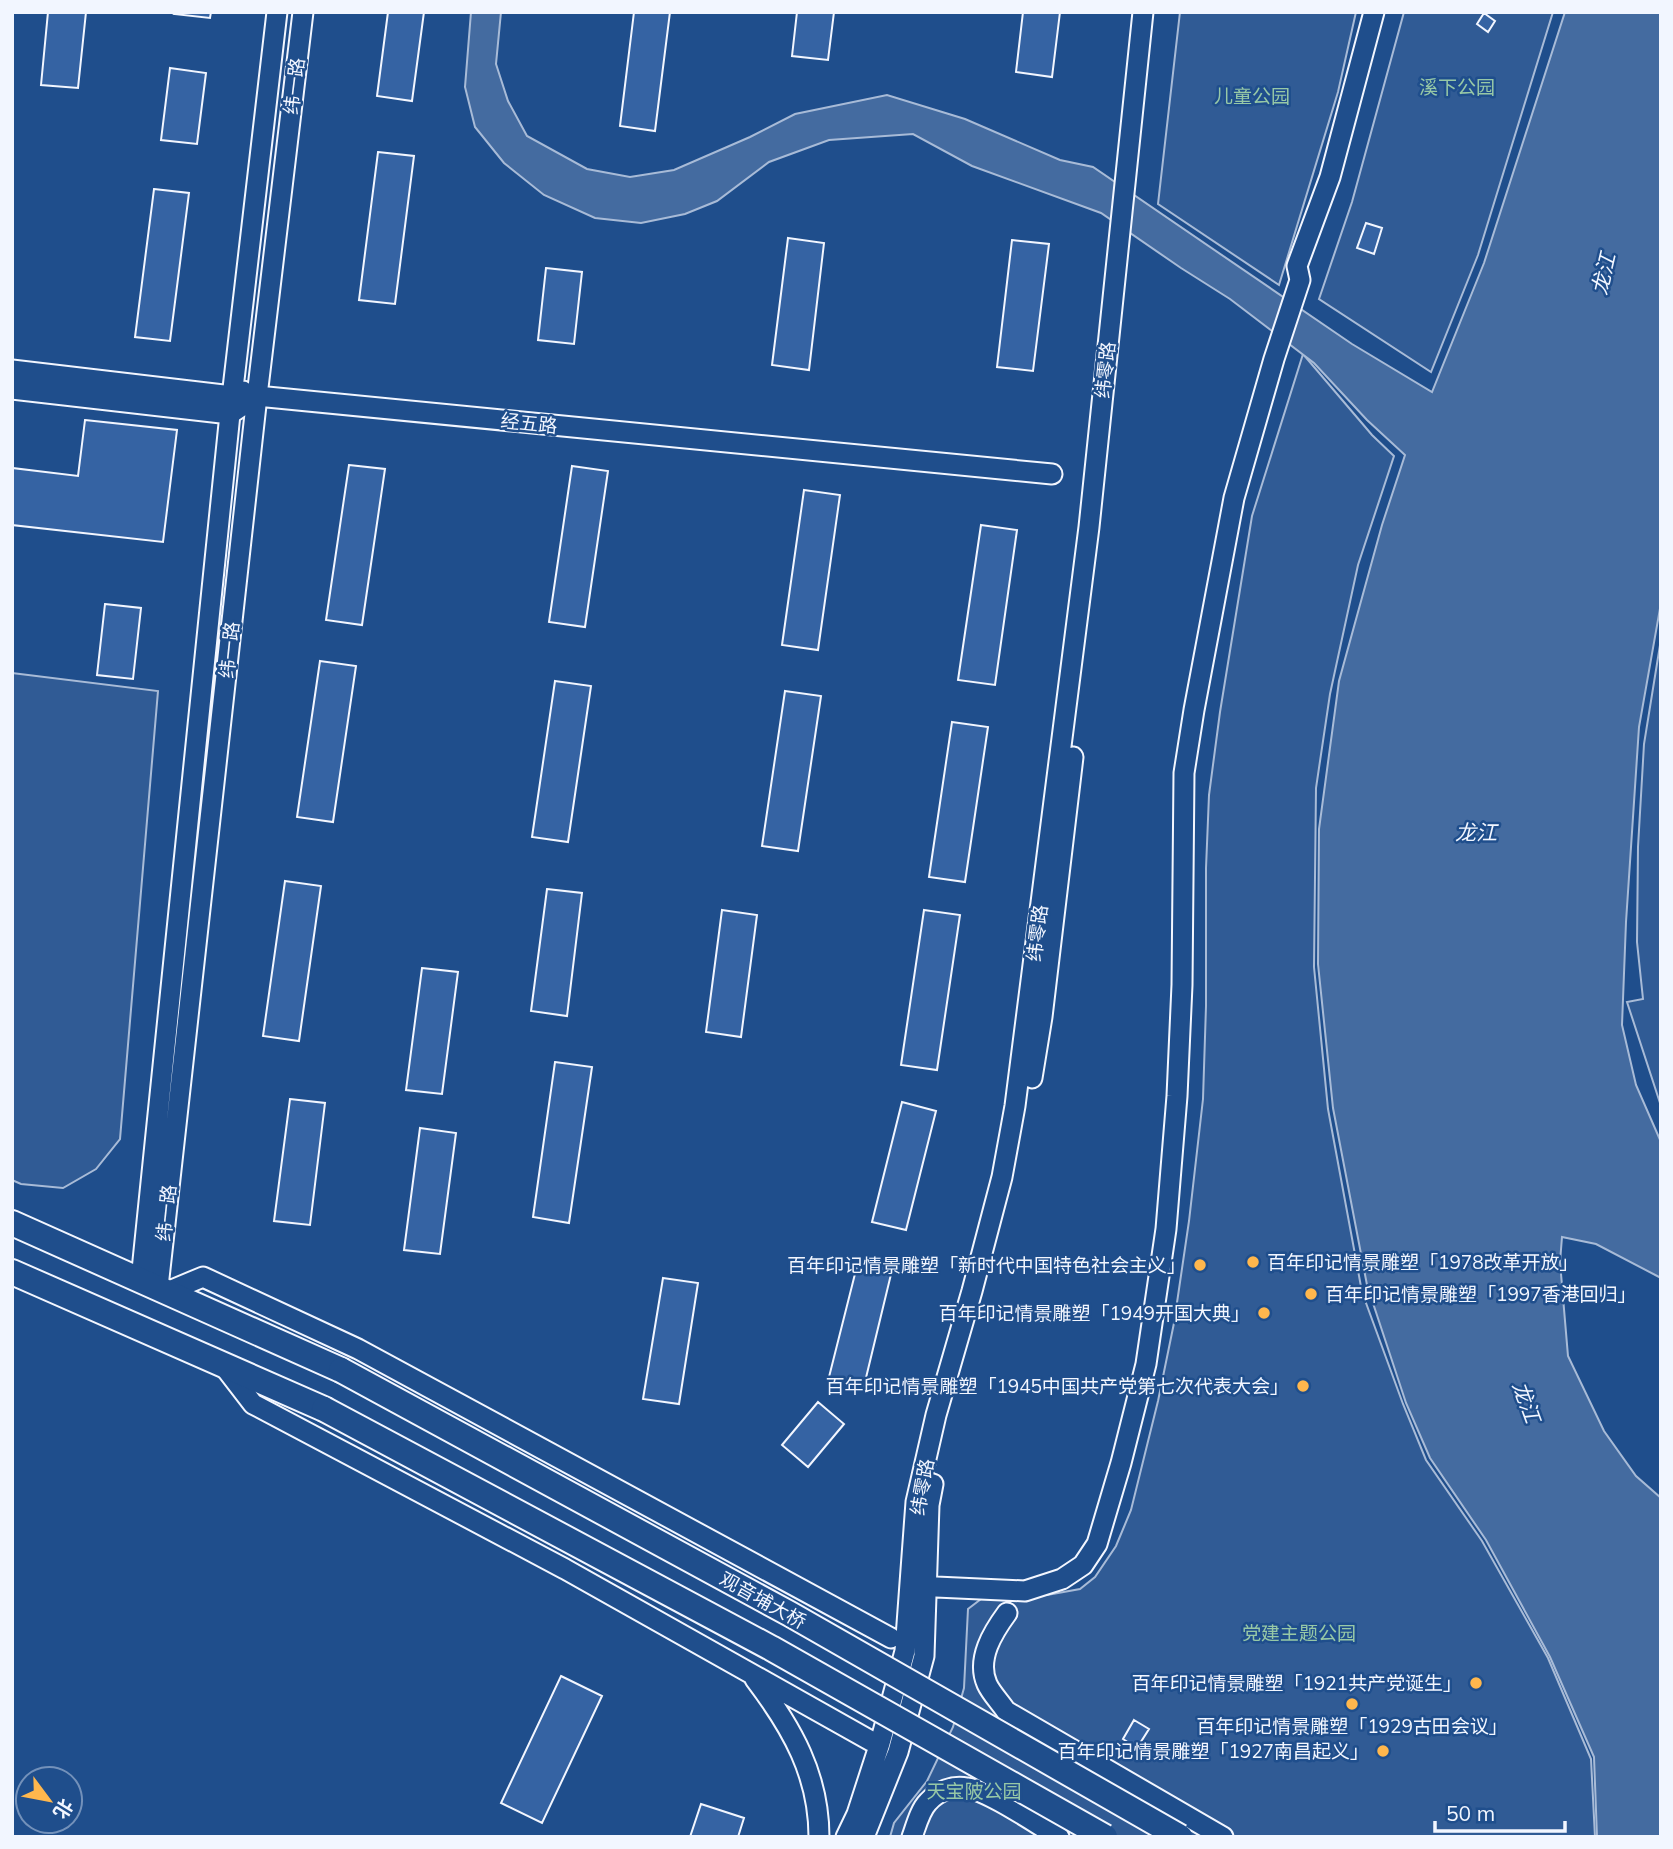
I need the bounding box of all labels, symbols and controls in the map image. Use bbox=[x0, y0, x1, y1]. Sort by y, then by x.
street label: 纬一路 bbox=[279, 56, 309, 116]
park label: 溪下公园 bbox=[1419, 75, 1495, 99]
park label: 儿童公园 bbox=[1214, 84, 1290, 108]
water label: 龙江 bbox=[1586, 248, 1621, 297]
street label: 纬零路 bbox=[1090, 340, 1120, 400]
street label: 经五路 bbox=[499, 408, 559, 438]
street label: 纬一路 bbox=[214, 620, 244, 680]
water label: 龙江 bbox=[1455, 819, 1499, 845]
street label: 纬零路 bbox=[1022, 903, 1052, 963]
street label: 纬一路 bbox=[151, 1183, 181, 1243]
place label: 百年印记情景雕塑「1978改革开放」 bbox=[1267, 1250, 1579, 1274]
place label: 百年印记情景雕塑「新时代中国特色社会主义」 bbox=[787, 1253, 1186, 1277]
marker: 百年印记情景雕塑「1978改革开放」 bbox=[1245, 1254, 1261, 1270]
marker: 百年印记情景雕塑「新时代中国特色社会主义」 bbox=[1192, 1257, 1208, 1273]
place label: 百年印记情景雕塑「1997香港回归」 bbox=[1325, 1282, 1637, 1306]
marker: 百年印记情景雕塑「1997香港回归」 bbox=[1303, 1286, 1319, 1302]
place label: 百年印记情景雕塑「1949开国大典」 bbox=[938, 1301, 1250, 1325]
marker: 百年印记情景雕塑「1949开国大典」 bbox=[1256, 1305, 1272, 1321]
place label: 百年印记情景雕塑「1945中国共产党第七次代表大会」 bbox=[825, 1374, 1289, 1398]
water label: 龙江 bbox=[1508, 1377, 1547, 1428]
marker: 百年印记情景雕塑「1945中国共产党第七次代表大会」 bbox=[1295, 1378, 1311, 1394]
street label: 纬零路 bbox=[905, 1457, 939, 1517]
street label: 观音埔大桥 bbox=[716, 1566, 810, 1634]
park label: 党建主题公园 bbox=[1242, 1621, 1356, 1645]
place label: 百年印记情景雕塑「1921共产党诞生」 bbox=[1131, 1671, 1462, 1695]
marker: 百年印记情景雕塑「1921共产党诞生」 bbox=[1468, 1675, 1484, 1691]
marker: 百年印记情景雕塑「1929古田会议」 bbox=[1344, 1696, 1360, 1712]
place label: 百年印记情景雕塑「1929古田会议」 bbox=[1196, 1714, 1508, 1738]
place label: 百年印记情景雕塑「1927南昌起义」 bbox=[1057, 1739, 1369, 1763]
marker: 百年印记情景雕塑「1927南昌起义」 bbox=[1375, 1743, 1391, 1759]
north arrow bbox=[14, 1765, 84, 1835]
park label: 天宝陂公园 bbox=[926, 1779, 1022, 1803]
scale bar bbox=[1435, 1790, 1564, 1834]
text: 北 bbox=[48, 1795, 79, 1823]
text: 50 m bbox=[1446, 1800, 1495, 1826]

